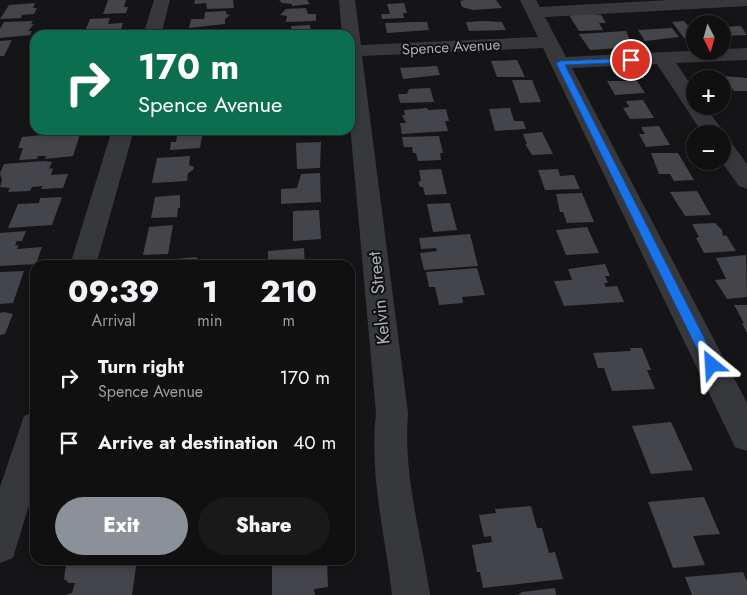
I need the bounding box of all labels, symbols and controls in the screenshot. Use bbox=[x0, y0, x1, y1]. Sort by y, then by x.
north arrow bbox=[686, 15, 731, 60]
map controls bbox=[686, 15, 731, 170]
street label: Spence Avenue bbox=[401, 33, 501, 61]
pin bbox=[610, 39, 652, 81]
text: 170 m bbox=[138, 42, 239, 92]
icon: arrive bbox=[617, 46, 645, 74]
icon: right bbox=[55, 50, 120, 115]
button: + bbox=[686, 70, 731, 115]
text: Spence Avenue bbox=[138, 88, 282, 120]
button: − bbox=[686, 125, 731, 170]
street label: Kelvin Street bbox=[361, 250, 397, 346]
text: 09:39 bbox=[68, 270, 159, 313]
text: 1 bbox=[202, 270, 218, 313]
text: 210 bbox=[260, 270, 317, 313]
text: Arrival bbox=[92, 309, 136, 332]
text: min bbox=[197, 309, 222, 332]
text: m bbox=[282, 309, 295, 332]
position arrow bbox=[685, 338, 737, 390]
text: Turn right bbox=[98, 353, 184, 380]
icon: right bbox=[55, 364, 83, 392]
text: 170 m bbox=[280, 364, 330, 391]
text: Spence Avenue bbox=[98, 380, 203, 403]
icon: arrive bbox=[55, 429, 83, 457]
text: Arrive at destination bbox=[98, 429, 278, 456]
text: 40 m bbox=[293, 429, 336, 456]
button: Exit bbox=[55, 497, 188, 555]
button: Share bbox=[198, 497, 330, 555]

